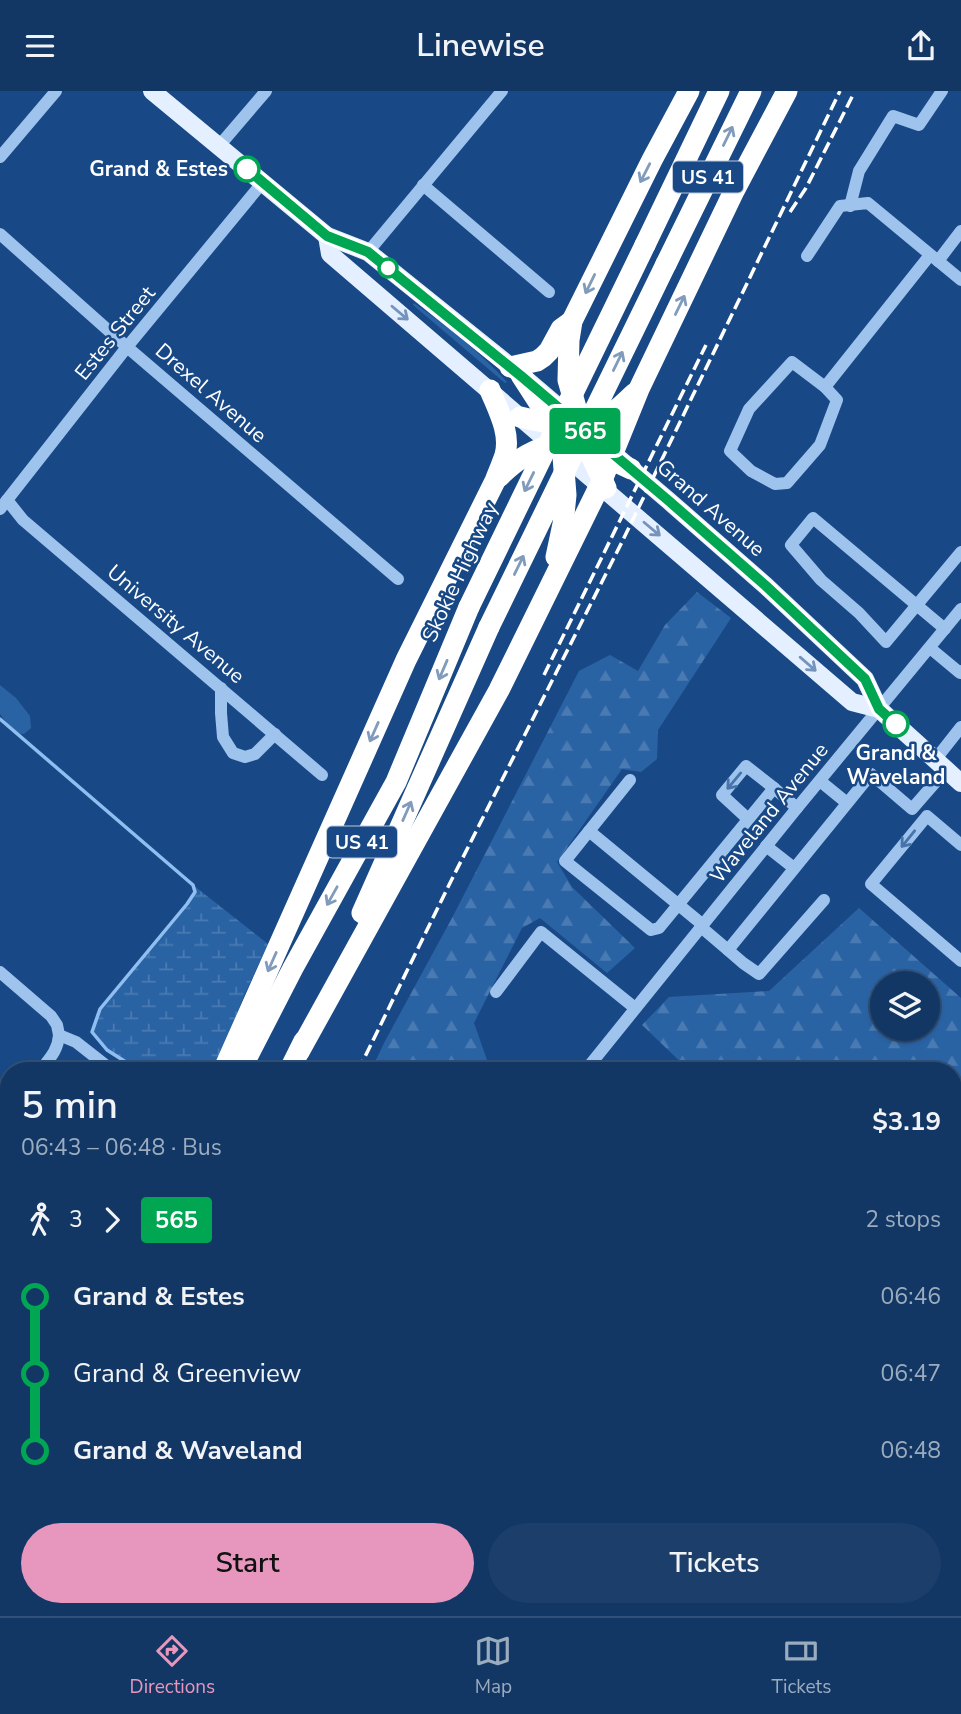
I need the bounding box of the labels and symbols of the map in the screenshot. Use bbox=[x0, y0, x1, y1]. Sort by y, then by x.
one-way arrow bbox=[722, 126, 736, 147]
place label: Grand & Estes bbox=[89, 155, 228, 183]
marker: Grand & Estes bbox=[234, 156, 260, 182]
one-way arrow bbox=[638, 162, 652, 183]
road number: US 41 bbox=[673, 162, 743, 193]
unlabelled marker bbox=[378, 258, 398, 278]
one-way arrow bbox=[583, 273, 596, 294]
street label: Estes Street bbox=[68, 280, 162, 386]
one-way arrow bbox=[673, 295, 687, 316]
one-way arrow bbox=[391, 305, 409, 321]
street label: Drexel Avenue bbox=[149, 337, 273, 449]
one-way arrow bbox=[612, 351, 625, 372]
line badge: 565 bbox=[545, 408, 625, 454]
street label: Grand Avenue bbox=[651, 453, 771, 563]
one-way arrow bbox=[522, 471, 536, 492]
street label: Skokie Highway bbox=[415, 497, 505, 646]
one-way arrow bbox=[642, 521, 660, 537]
one-way arrow bbox=[512, 555, 526, 576]
street label: University Avenue bbox=[101, 558, 251, 690]
one-way arrow bbox=[799, 656, 817, 672]
one-way arrow bbox=[436, 658, 449, 680]
marker: Grand & Waveland bbox=[883, 711, 909, 737]
one-way arrow bbox=[367, 721, 380, 742]
street label: Waveland Avenue bbox=[704, 737, 834, 889]
place label: Grand & Waveland bbox=[847, 739, 945, 791]
one-way arrow bbox=[726, 771, 742, 789]
one-way arrow bbox=[401, 801, 414, 822]
road number: US 41 bbox=[327, 827, 397, 857]
one-way arrow bbox=[900, 830, 916, 848]
one-way arrow bbox=[325, 885, 339, 906]
one-way arrow bbox=[265, 951, 278, 972]

